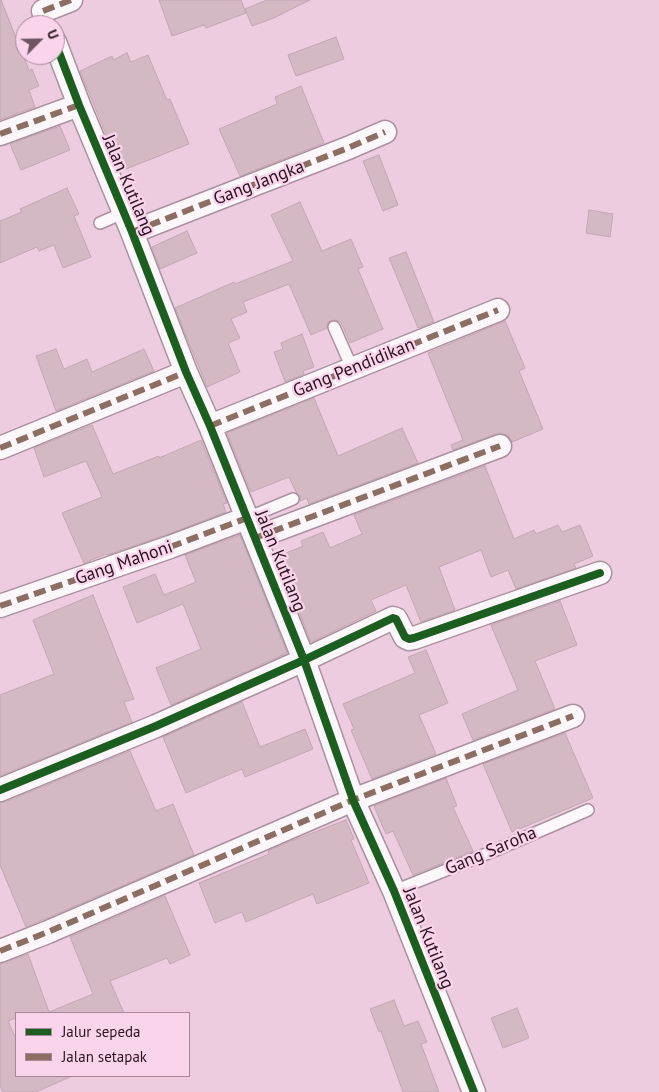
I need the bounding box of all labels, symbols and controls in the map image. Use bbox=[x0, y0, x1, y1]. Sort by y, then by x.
north arrow bbox=[15, 15, 65, 65]
text: U bbox=[43, 27, 63, 42]
street label: Jalan Kutilang bbox=[97, 131, 159, 239]
street label: Gang Jangka bbox=[211, 156, 307, 210]
street label: Gang Pendidikan bbox=[290, 334, 418, 402]
street label: Jalan Kutilang bbox=[250, 507, 310, 615]
street label: Gang Mahoni bbox=[72, 536, 176, 590]
street label: Gang Saroha bbox=[442, 822, 540, 880]
street label: Jalan Kutilang bbox=[398, 884, 458, 992]
legend bbox=[15, 1012, 190, 1077]
text: Jalur sepeda bbox=[62, 1022, 141, 1041]
text: Jalan setapak bbox=[62, 1047, 147, 1066]

